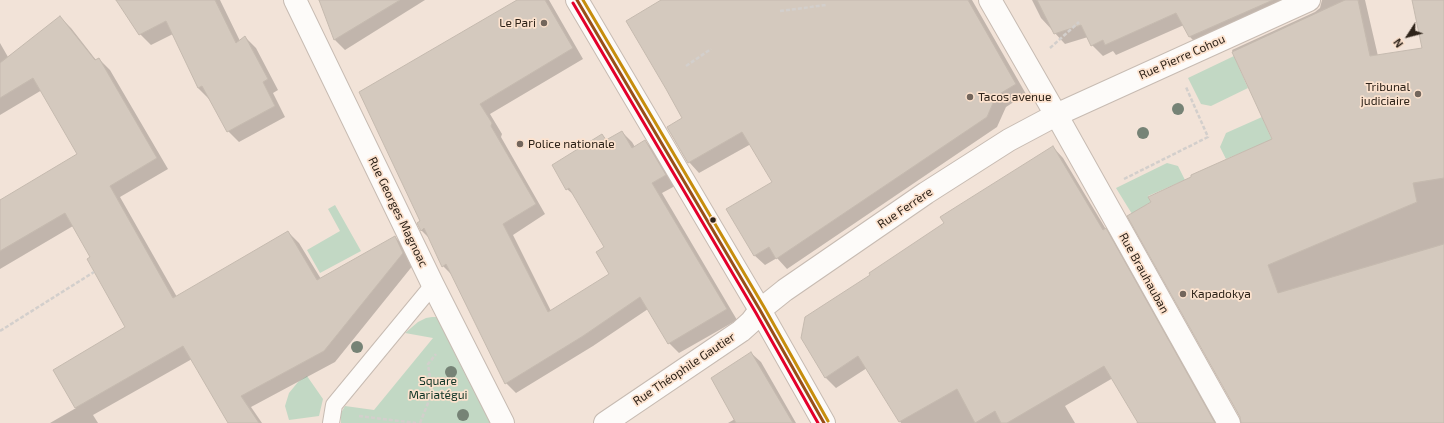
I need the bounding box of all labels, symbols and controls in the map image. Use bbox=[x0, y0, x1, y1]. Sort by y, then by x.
place label: Le Pari bbox=[499, 16, 536, 30]
north arrow bbox=[1388, 16, 1428, 56]
marker: Le Pari bbox=[539, 18, 549, 28]
street label: Rue Pierre Cohou bbox=[1137, 32, 1227, 82]
text: N bbox=[1390, 36, 1405, 50]
place label: Tribunal judiciaire bbox=[1361, 80, 1410, 108]
marker: Tribunal judiciaire bbox=[1413, 89, 1423, 99]
place label: Tacos avenue bbox=[978, 90, 1051, 104]
marker: Tacos avenue bbox=[965, 92, 975, 102]
place label: Police nationale bbox=[528, 137, 615, 151]
marker: Police nationale bbox=[515, 139, 525, 149]
street label: Rue Georges Magnoac bbox=[365, 155, 431, 269]
street label: Rue Ferrère bbox=[875, 184, 935, 232]
unlabelled marker bbox=[708, 215, 718, 225]
street label: Rue Brauhauban bbox=[1116, 230, 1172, 316]
place label: Kapadokya bbox=[1191, 287, 1251, 301]
marker: Kapadokya bbox=[1178, 289, 1188, 299]
street label: Rue Théophile Gautier bbox=[630, 329, 738, 409]
park label: Square Mariatégui bbox=[408, 374, 468, 402]

